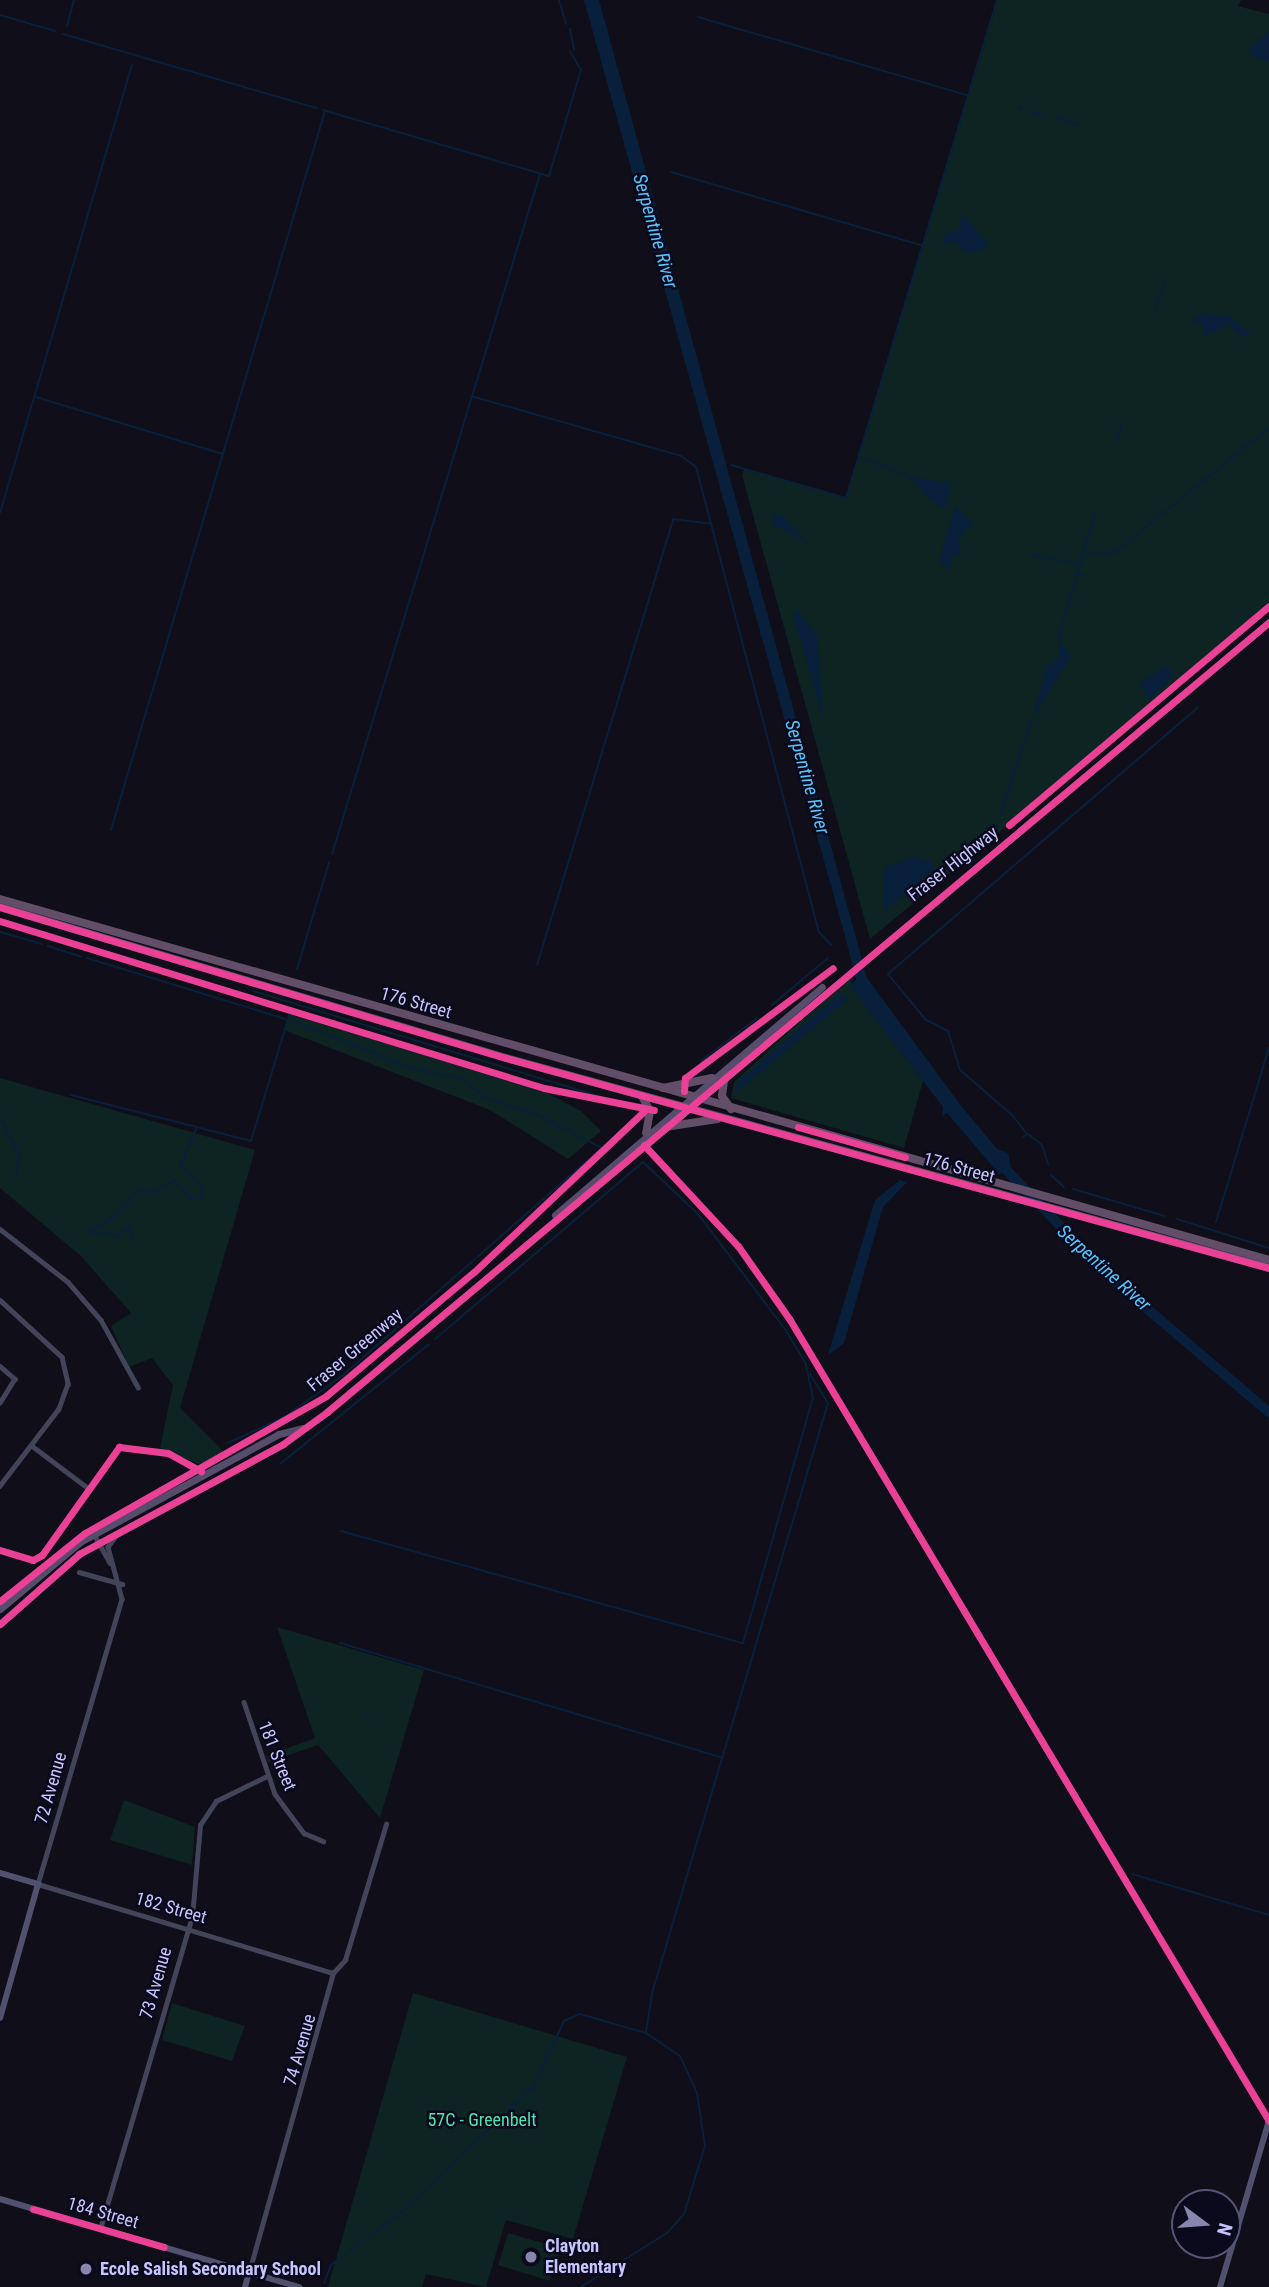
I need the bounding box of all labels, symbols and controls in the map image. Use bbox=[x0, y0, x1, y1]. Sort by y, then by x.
water label: Serpentine River bbox=[628, 171, 682, 291]
water label: Serpentine River bbox=[780, 717, 834, 837]
street label: Fraser Highway bbox=[903, 822, 1003, 906]
street label: 176 Street bbox=[378, 983, 454, 1023]
street label: 176 Street bbox=[921, 1148, 997, 1188]
water label: Serpentine River bbox=[1053, 1220, 1155, 1316]
street label: Fraser Greenway bbox=[303, 1304, 407, 1396]
street label: 181 Street bbox=[253, 1718, 301, 1794]
street label: 72 Avenue bbox=[30, 1750, 72, 1826]
street label: 182 Street bbox=[133, 1888, 209, 1928]
street label: 73 Avenue bbox=[135, 1945, 177, 2021]
street label: 74 Avenue bbox=[279, 2012, 321, 2088]
park label: 57C - Greenbelt bbox=[427, 2109, 537, 2131]
north arrow bbox=[1171, 2189, 1241, 2259]
street label: 184 Street bbox=[65, 2193, 141, 2233]
text: N bbox=[1212, 2221, 1237, 2238]
place label: Clayton Elementary bbox=[545, 2236, 626, 2278]
marker: Clayton Elementary bbox=[523, 2249, 539, 2265]
place label: Ecole Salish Secondary School bbox=[100, 2258, 321, 2280]
marker: Ecole Salish Secondary School bbox=[78, 2261, 94, 2277]

